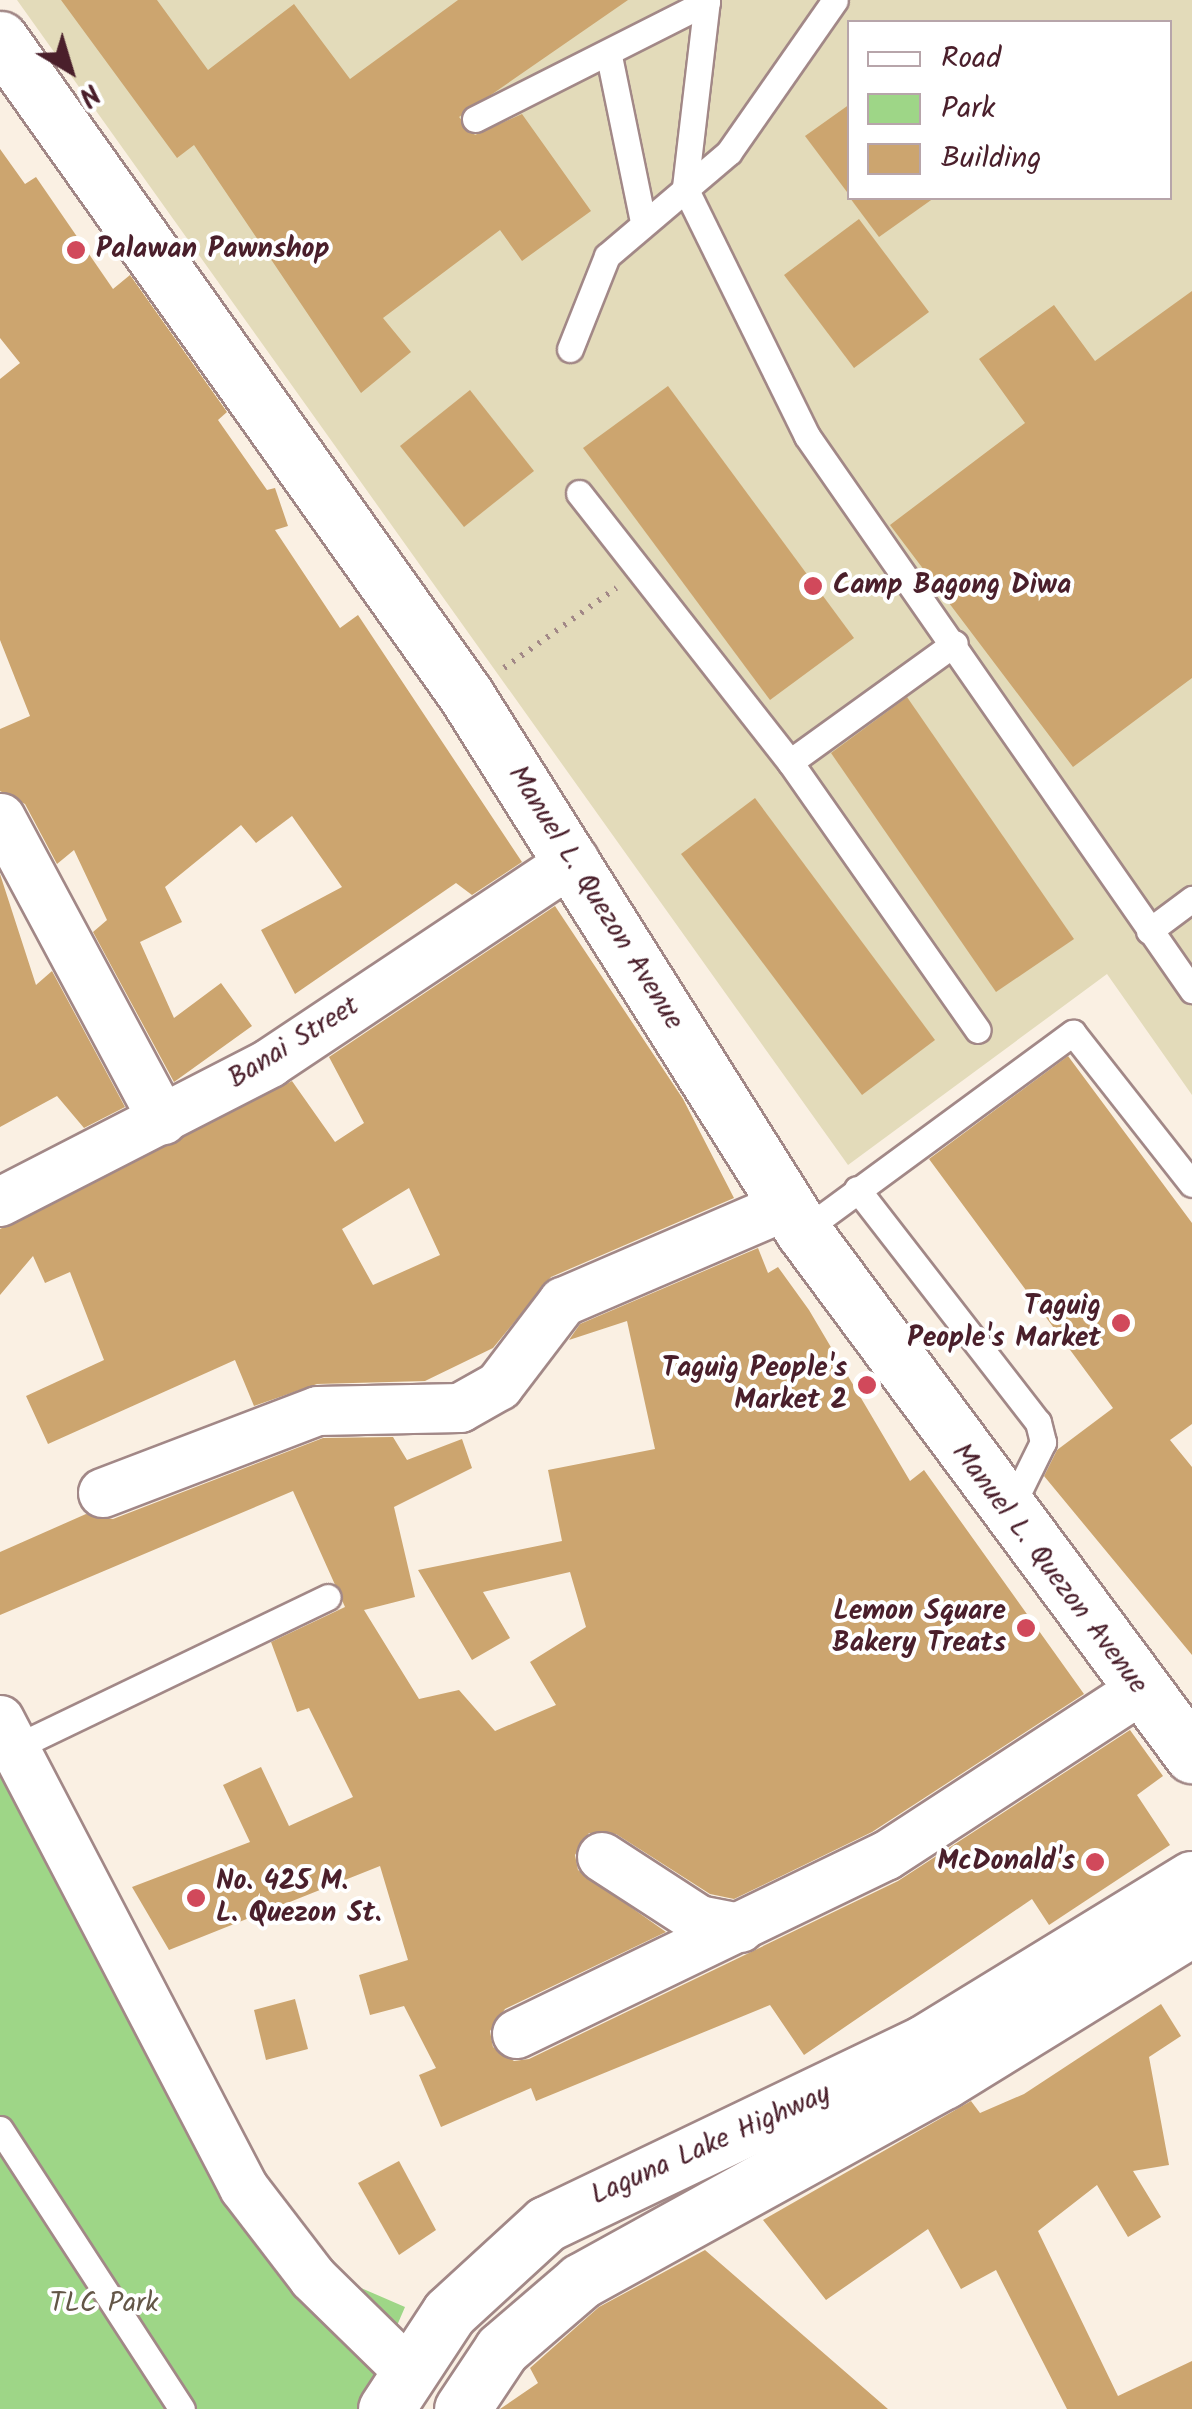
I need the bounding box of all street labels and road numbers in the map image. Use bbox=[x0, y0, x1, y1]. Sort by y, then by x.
street label: Manuel L. Quezon Avenue bbox=[500, 760, 690, 1036]
street label: Banai Street bbox=[222, 990, 366, 1096]
street label: Manuel L. Quezon Avenue bbox=[944, 1437, 1154, 1701]
street label: Laguna Lake Highway bbox=[586, 2077, 836, 2213]

